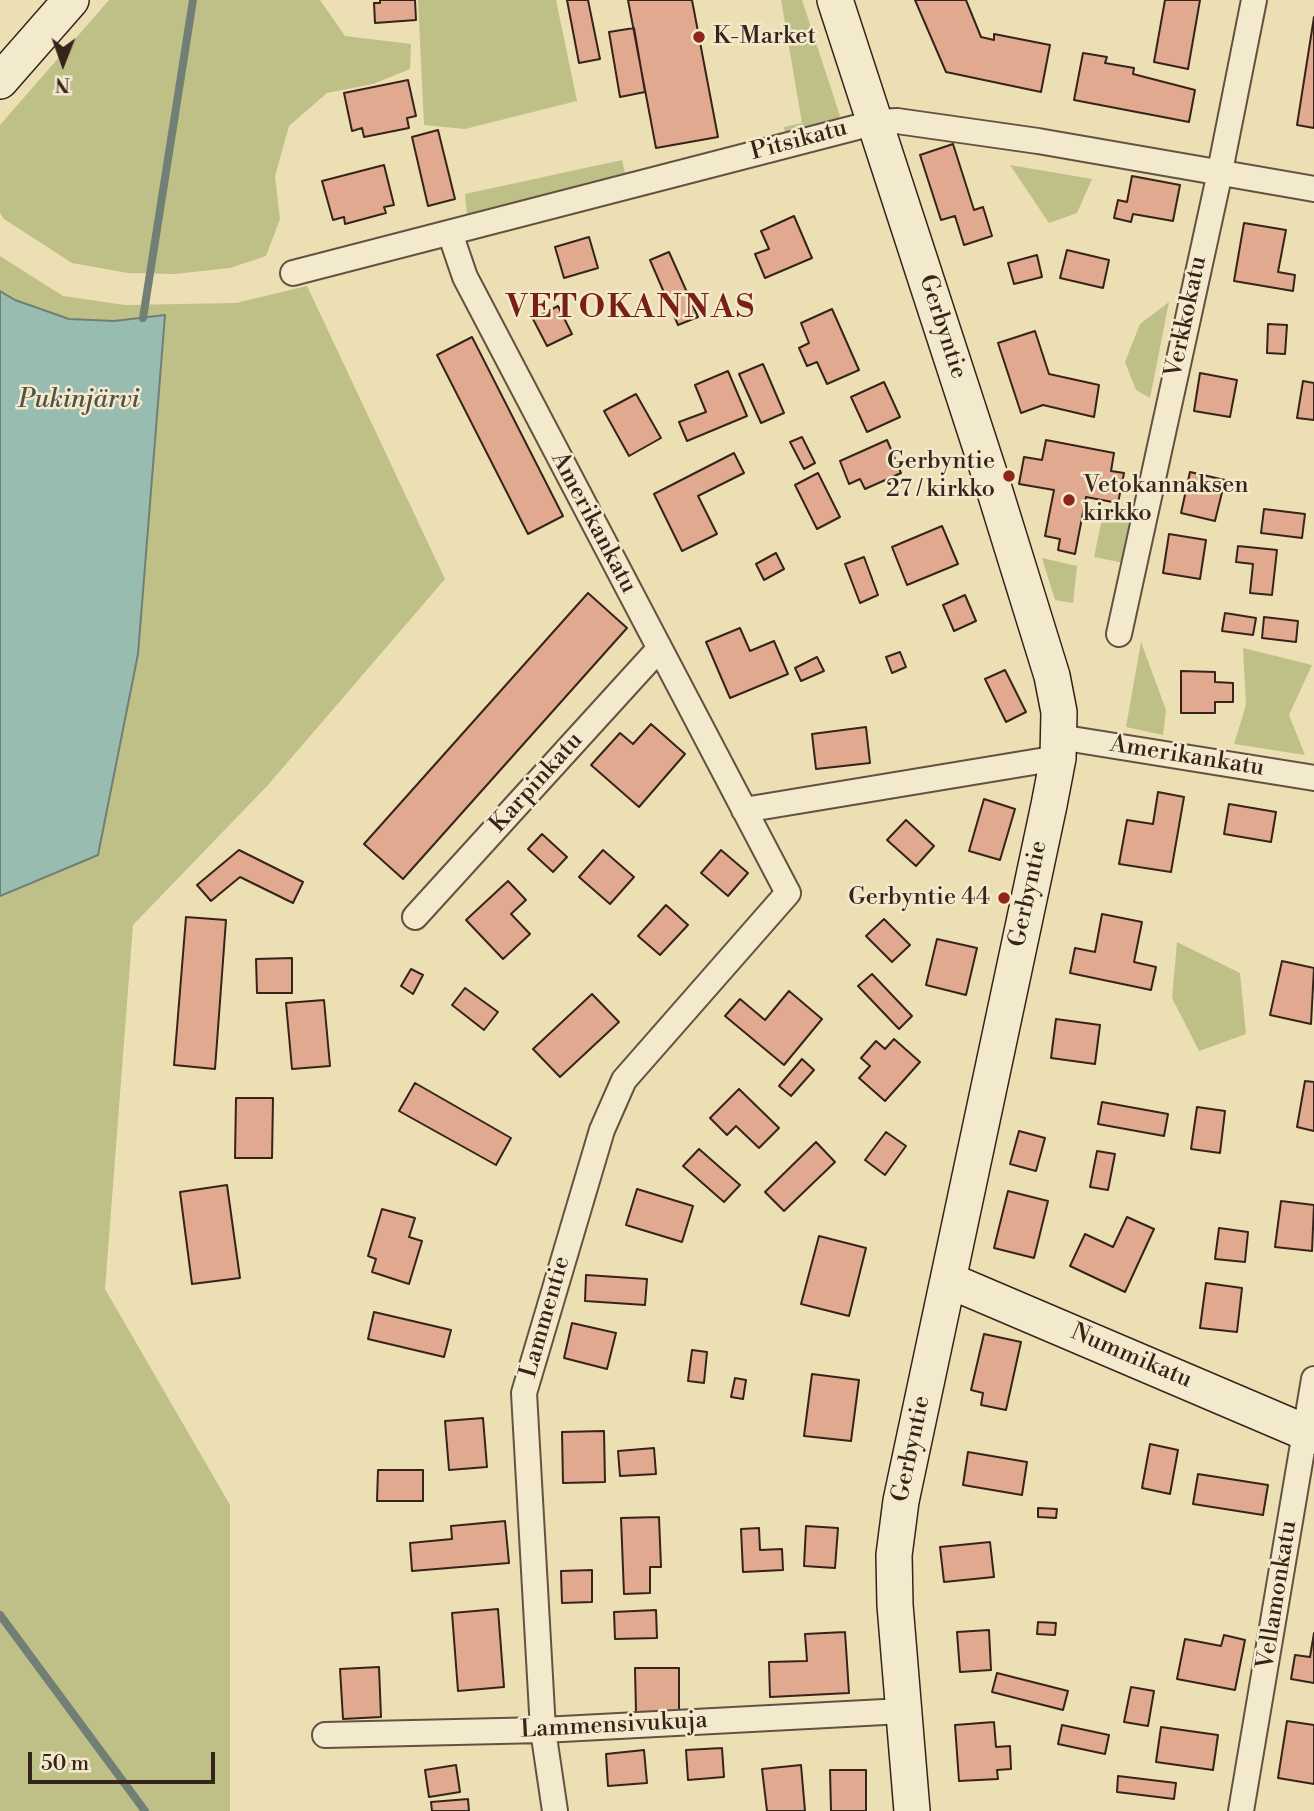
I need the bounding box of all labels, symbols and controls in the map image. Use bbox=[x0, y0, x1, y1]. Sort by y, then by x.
place label: K-Market bbox=[713, 23, 816, 51]
north arrow bbox=[28, 28, 98, 98]
marker: K-Market bbox=[691, 29, 707, 45]
text: N bbox=[55, 72, 70, 96]
street label: Pitsikatu bbox=[748, 114, 850, 168]
street label: Verkkokatu bbox=[1160, 254, 1214, 380]
street label: Gerbyntie bbox=[912, 271, 972, 383]
district label: VETOKANNAS bbox=[507, 290, 755, 328]
water label: Pukinjärvi bbox=[18, 385, 140, 417]
street label: Amerikankatu bbox=[544, 447, 642, 599]
place label: Gerbyntie 27 / kirkko bbox=[886, 448, 995, 504]
marker: Gerbyntie 27 / kirkko bbox=[1001, 468, 1017, 484]
place label: Vetokannaksen kirkko bbox=[1083, 472, 1249, 528]
marker: Vetokannaksen kirkko bbox=[1061, 492, 1077, 508]
street label: Karpinkatu bbox=[484, 727, 590, 839]
street label: Amerikankatu bbox=[1108, 731, 1266, 783]
street label: Gerbyntie bbox=[1004, 838, 1054, 950]
place label: Gerbyntie 44 bbox=[848, 884, 990, 912]
marker: Gerbyntie 44 bbox=[996, 890, 1012, 906]
street label: Lammentie bbox=[515, 1253, 577, 1381]
street label: Nummikatu bbox=[1066, 1319, 1196, 1395]
street label: Gerbyntie bbox=[887, 1393, 937, 1505]
street label: Vellamonkatu bbox=[1252, 1519, 1304, 1671]
street label: Lammensivukuja bbox=[520, 1707, 708, 1745]
scale bar bbox=[32, 1738, 219, 1782]
text: 50 m bbox=[41, 1751, 89, 1777]

